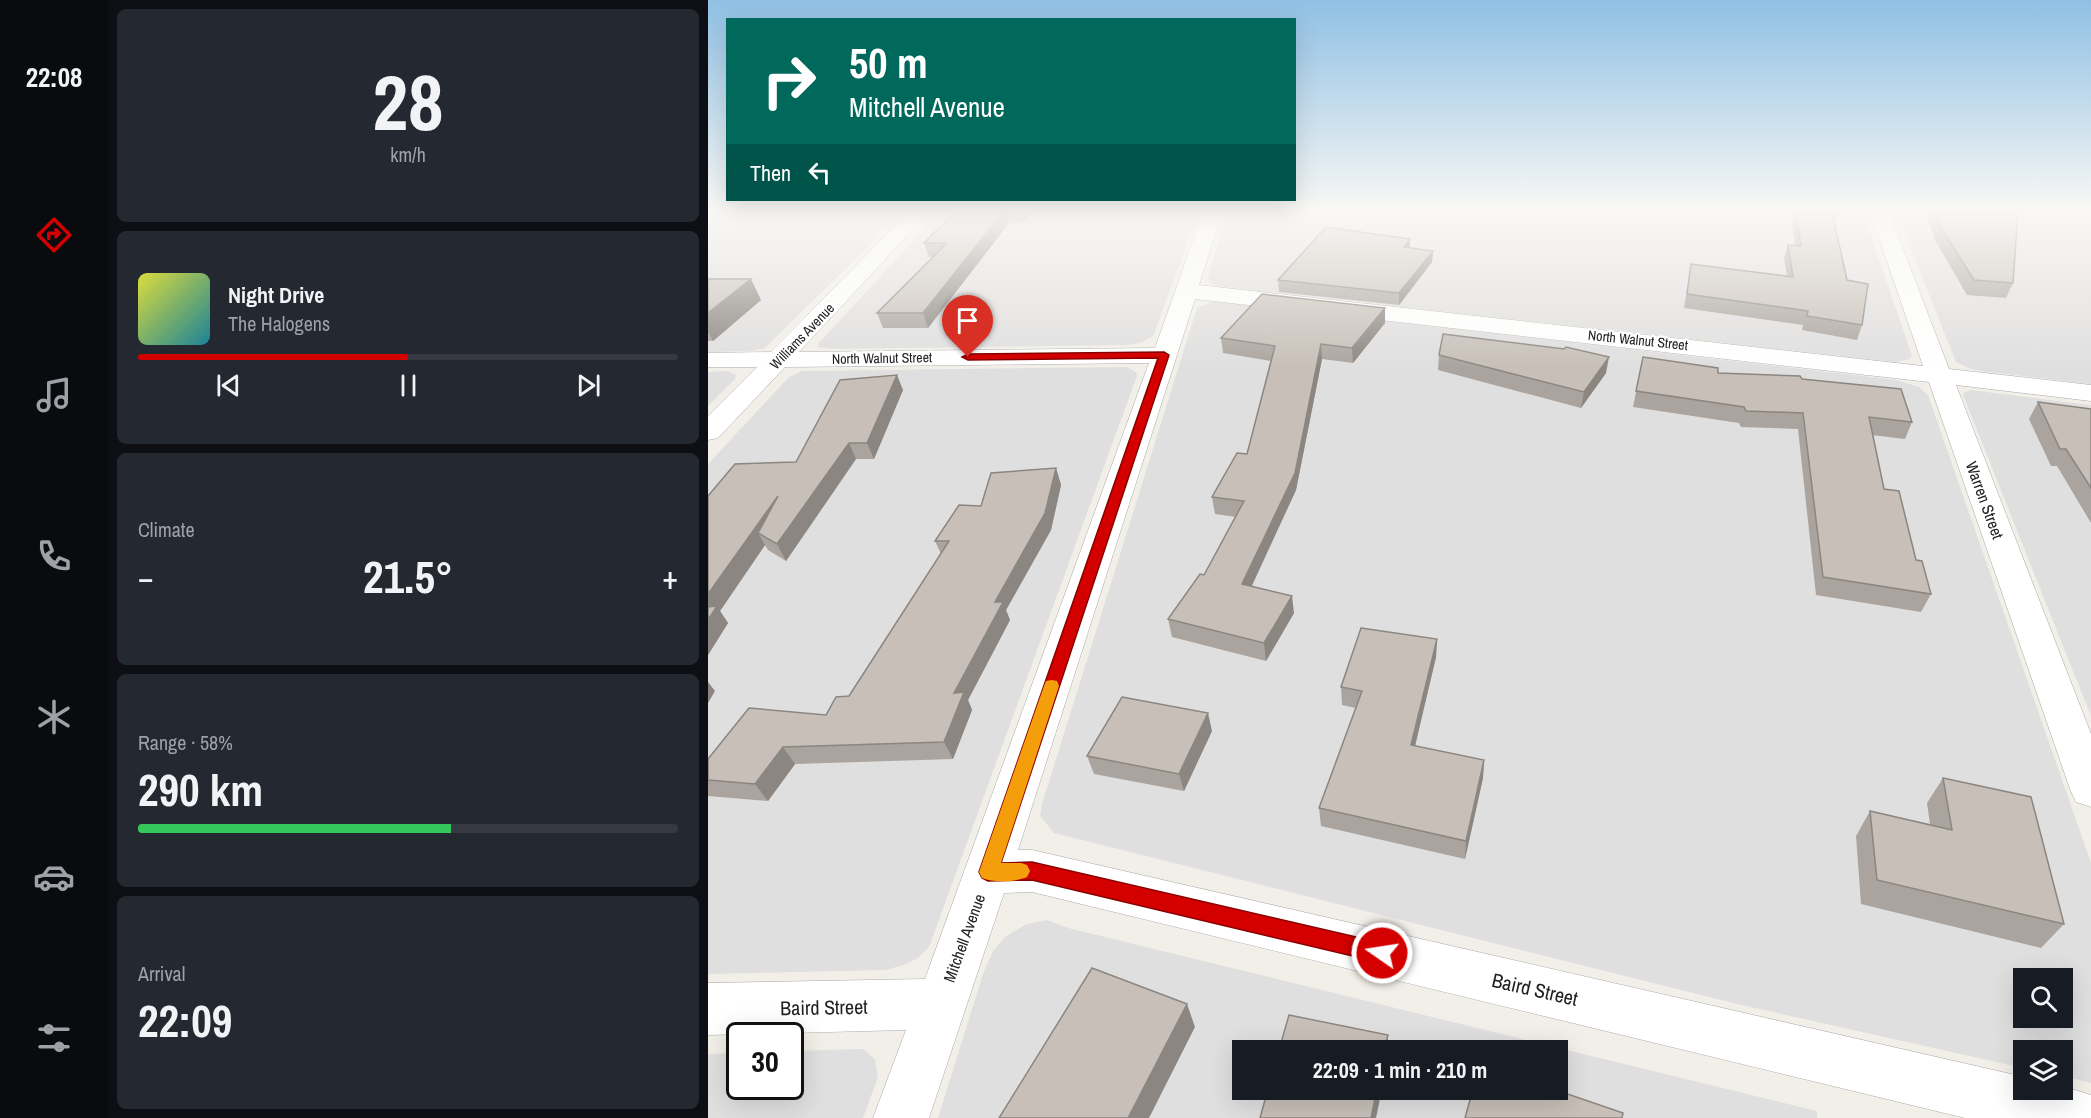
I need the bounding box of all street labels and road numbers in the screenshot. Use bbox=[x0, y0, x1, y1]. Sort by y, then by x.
street label: Williams Avenue bbox=[766, 299, 838, 373]
street label: North Walnut Street bbox=[1587, 326, 1689, 354]
street label: North Walnut Street bbox=[832, 348, 932, 368]
street label: Warren Street bbox=[1961, 458, 2009, 542]
street label: Mitchell Avenue bbox=[938, 891, 990, 985]
street label: Baird Street bbox=[1489, 966, 1581, 1012]
street label: Baird Street bbox=[780, 993, 868, 1021]

